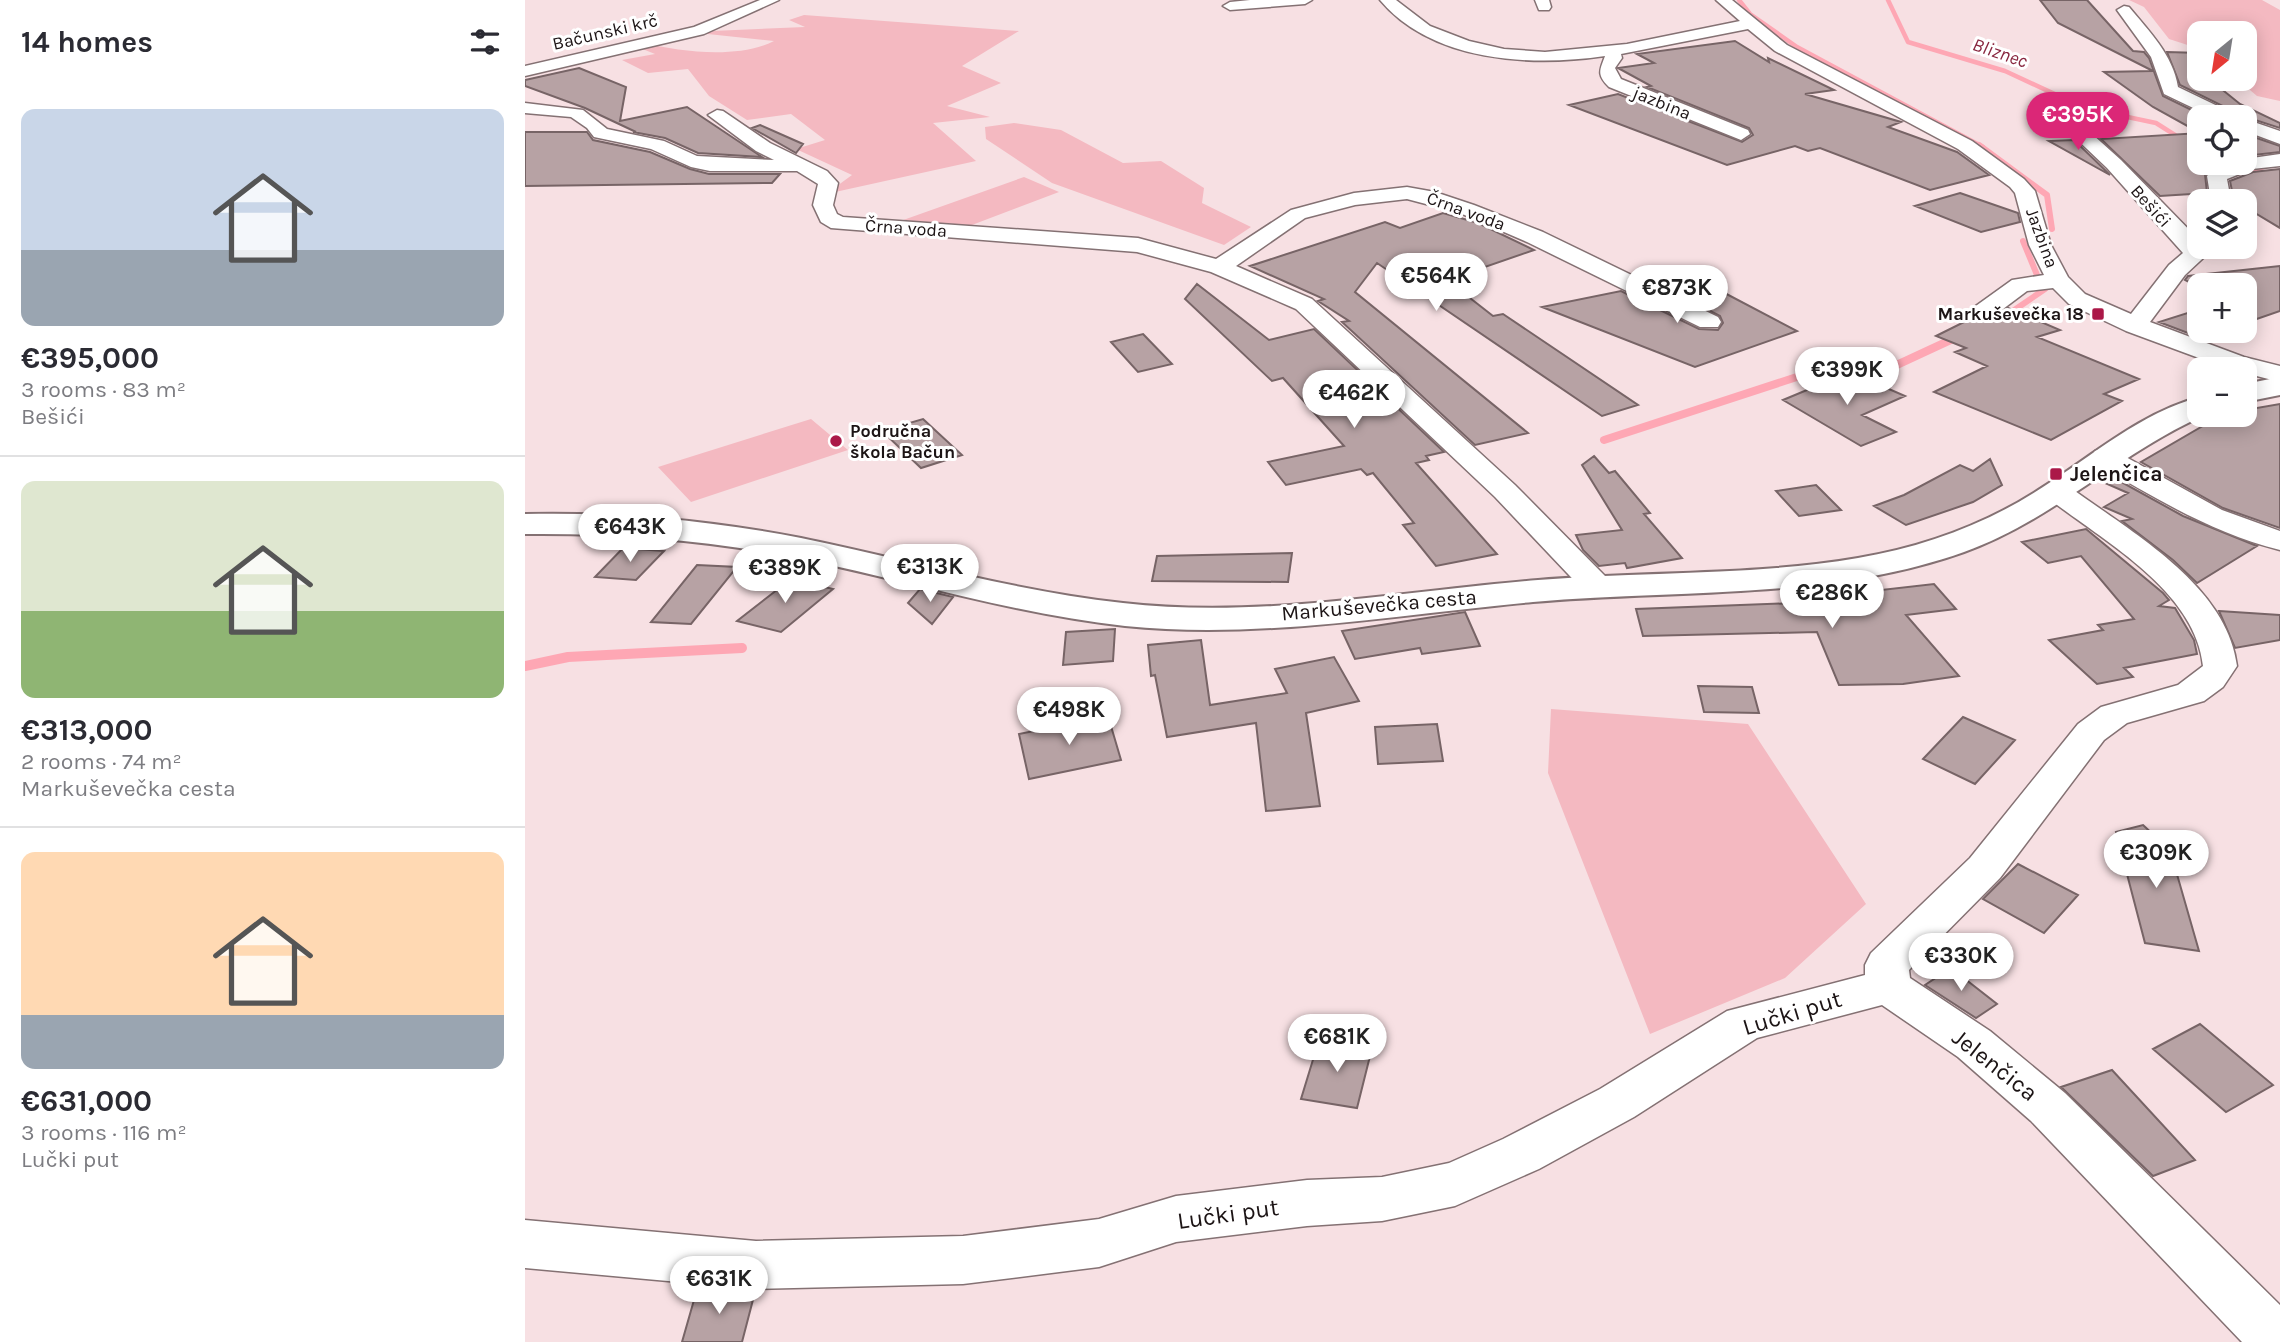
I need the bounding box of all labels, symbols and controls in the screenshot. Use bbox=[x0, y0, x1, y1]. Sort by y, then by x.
street label: Bačunski krč bbox=[550, 9, 660, 55]
north arrow bbox=[2187, 21, 2257, 91]
map controls bbox=[2187, 21, 2257, 427]
icon: filters bbox=[466, 23, 504, 61]
text: 14 homes bbox=[21, 24, 153, 60]
water label: Bliznec bbox=[1970, 33, 2031, 73]
street label: jazbina bbox=[1628, 81, 1694, 125]
pin: €395K bbox=[2029, 92, 2127, 152]
text: €395K bbox=[2042, 101, 2114, 128]
button: locate bbox=[2187, 105, 2257, 175]
icon: home bbox=[200, 155, 326, 281]
street label: Bešići bbox=[2126, 180, 2176, 232]
street label: Črna voda bbox=[1424, 187, 1508, 235]
button: layers bbox=[2187, 189, 2257, 259]
street label: Jazbina bbox=[2021, 205, 2063, 271]
street label: Črna voda bbox=[864, 214, 948, 242]
pin: €564K bbox=[1387, 254, 1485, 313]
text: €564K bbox=[1401, 262, 1471, 289]
pin: €873K bbox=[1628, 266, 1726, 325]
button: + bbox=[2187, 273, 2257, 343]
text: €873K bbox=[1642, 274, 1712, 301]
place label: Markuševečka 18 bbox=[1937, 303, 2084, 325]
marker: Markuševečka 18 bbox=[2090, 306, 2106, 322]
text: €395,000 bbox=[21, 340, 159, 376]
pin: €399K bbox=[1798, 348, 1896, 407]
text: €399K bbox=[1811, 356, 1883, 383]
button: − bbox=[2187, 357, 2257, 427]
pin: €462K bbox=[1305, 370, 1403, 430]
text: 3 rooms · 83 m² bbox=[21, 376, 186, 403]
text: €462K bbox=[1318, 379, 1390, 406]
text: Bešići bbox=[21, 403, 85, 430]
place label: Područna škola Bačun bbox=[850, 420, 955, 463]
marker: Područna škola Bačun bbox=[828, 433, 844, 449]
place label: Jelenčica bbox=[2070, 462, 2162, 486]
marker: Jelenčica bbox=[2048, 466, 2064, 482]
pin: €643K bbox=[581, 504, 679, 564]
text: €643K bbox=[594, 513, 666, 540]
icon: home bbox=[200, 527, 326, 653]
pin: €313K bbox=[881, 544, 979, 604]
pin: €389K bbox=[736, 546, 834, 605]
text: €313K bbox=[897, 553, 963, 580]
text: €389K bbox=[749, 554, 821, 581]
pin: €286K bbox=[1783, 570, 1881, 630]
text: €286K bbox=[1796, 579, 1868, 606]
street label: Markuševečka cesta bbox=[1280, 585, 1478, 625]
pin: €498K bbox=[1020, 688, 1118, 747]
text: €498K bbox=[1033, 696, 1105, 723]
text: €313,000 bbox=[21, 712, 153, 748]
text: 2 rooms · 74 m² bbox=[21, 748, 182, 775]
text: Markuševečka cesta bbox=[21, 775, 236, 802]
pin: €309K bbox=[2107, 830, 2205, 890]
text: €309K bbox=[2120, 839, 2192, 866]
icon: home bbox=[200, 898, 326, 1024]
pin: €330K bbox=[1912, 934, 2010, 993]
text: €330K bbox=[1925, 942, 1997, 969]
street label: Lučki put bbox=[1739, 985, 1845, 1041]
pin: €681K bbox=[1288, 1014, 1386, 1074]
text: €681K bbox=[1304, 1023, 1370, 1050]
street label: Jelenčica bbox=[1947, 1023, 2043, 1107]
text: €631,000 bbox=[21, 1083, 152, 1119]
text: 3 rooms · 116 m² bbox=[21, 1119, 187, 1146]
text: Lučki put bbox=[21, 1146, 119, 1173]
street label: Lučki put bbox=[1175, 1193, 1281, 1235]
pin: €631K bbox=[670, 1256, 768, 1316]
text: €631K bbox=[686, 1265, 752, 1292]

